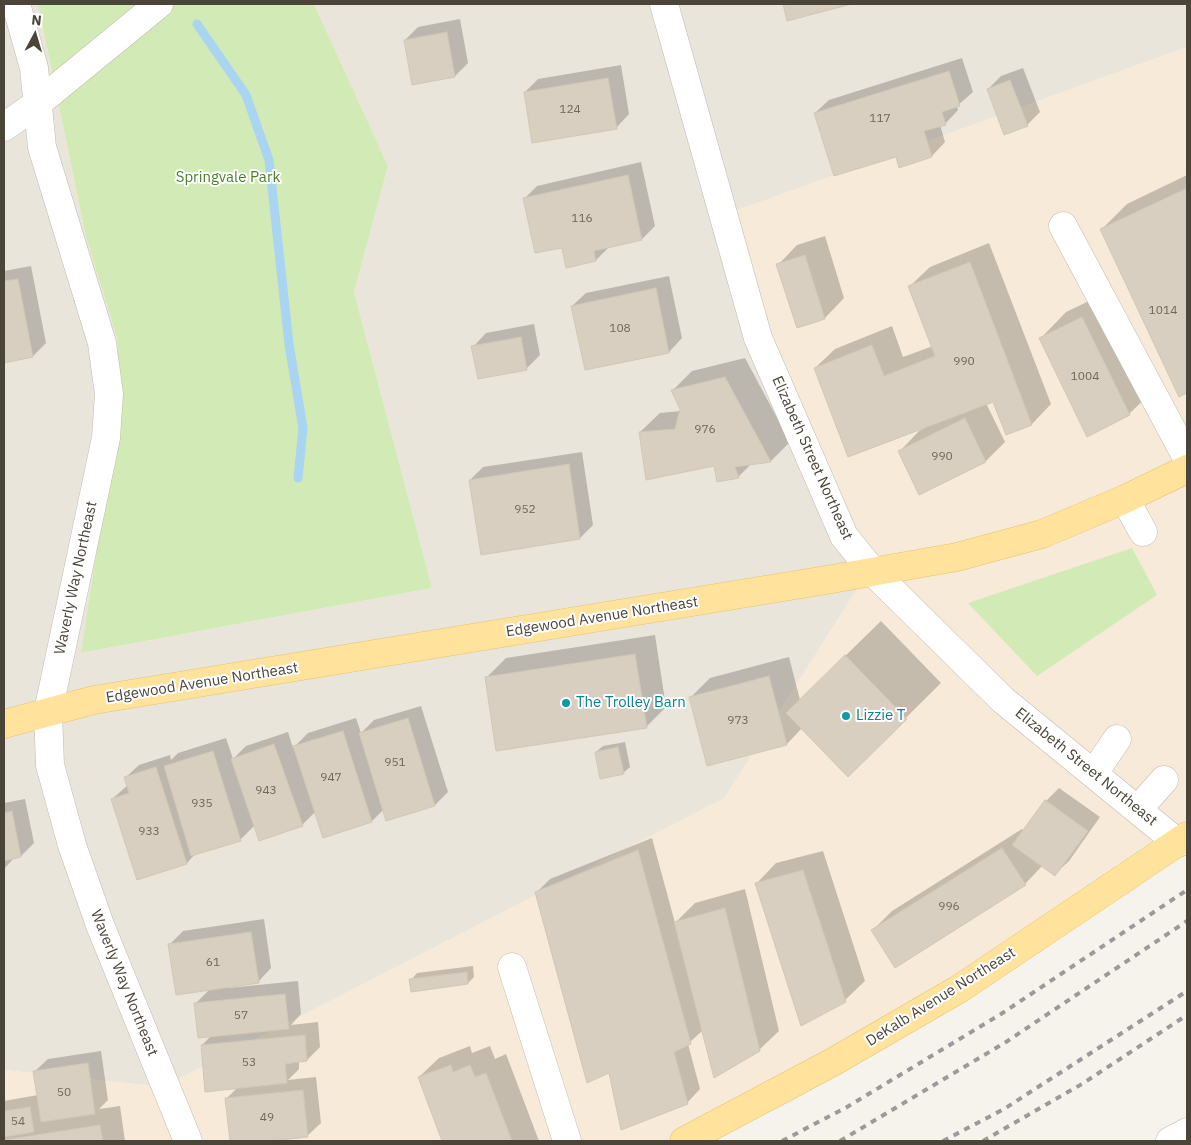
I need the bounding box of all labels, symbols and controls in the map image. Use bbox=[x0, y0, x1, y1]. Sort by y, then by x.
north arrow bbox=[10, 10, 60, 60]
text: N bbox=[31, 11, 43, 30]
house number: 124 bbox=[559, 103, 581, 117]
house number: 117 bbox=[869, 112, 891, 126]
park label: Springvale Park bbox=[176, 169, 280, 187]
house number: 116 bbox=[571, 212, 593, 226]
house number: 1014 bbox=[1149, 304, 1177, 318]
house number: 108 bbox=[609, 322, 631, 336]
house number: 990 bbox=[953, 355, 975, 369]
house number: 1004 bbox=[1071, 370, 1099, 384]
street label: Elizabeth Street Northeast bbox=[768, 373, 856, 543]
house number: 976 bbox=[694, 423, 716, 437]
house number: 990 bbox=[931, 450, 953, 464]
street label: Waverly Way Northeast bbox=[51, 500, 101, 656]
house number: 952 bbox=[514, 503, 536, 517]
street label: Edgewood Avenue Northeast bbox=[505, 593, 699, 641]
street label: Edgewood Avenue Northeast bbox=[105, 659, 299, 707]
place label: The Trolley Barn bbox=[576, 694, 686, 712]
marker: The Trolley Barn bbox=[560, 697, 572, 709]
street label: Elizabeth Street Northeast bbox=[1011, 704, 1161, 830]
place label: Lizzie T bbox=[856, 707, 905, 725]
marker: Lizzie T bbox=[840, 710, 852, 722]
house number: 973 bbox=[727, 714, 749, 728]
house number: 951 bbox=[384, 756, 406, 770]
house number: 947 bbox=[320, 771, 342, 785]
house number: 943 bbox=[255, 784, 277, 798]
house number: 935 bbox=[191, 797, 213, 811]
house number: 933 bbox=[138, 825, 160, 839]
house number: 996 bbox=[938, 900, 960, 914]
street label: Waverly Way Northeast bbox=[86, 907, 162, 1059]
street label: DeKalb Avenue Northeast bbox=[863, 944, 1019, 1050]
house number: 61 bbox=[206, 956, 220, 970]
house number: 57 bbox=[234, 1009, 248, 1023]
house number: 53 bbox=[242, 1056, 256, 1070]
house number: 50 bbox=[57, 1086, 71, 1100]
house number: 49 bbox=[260, 1111, 274, 1125]
house number: 54 bbox=[11, 1115, 25, 1129]

